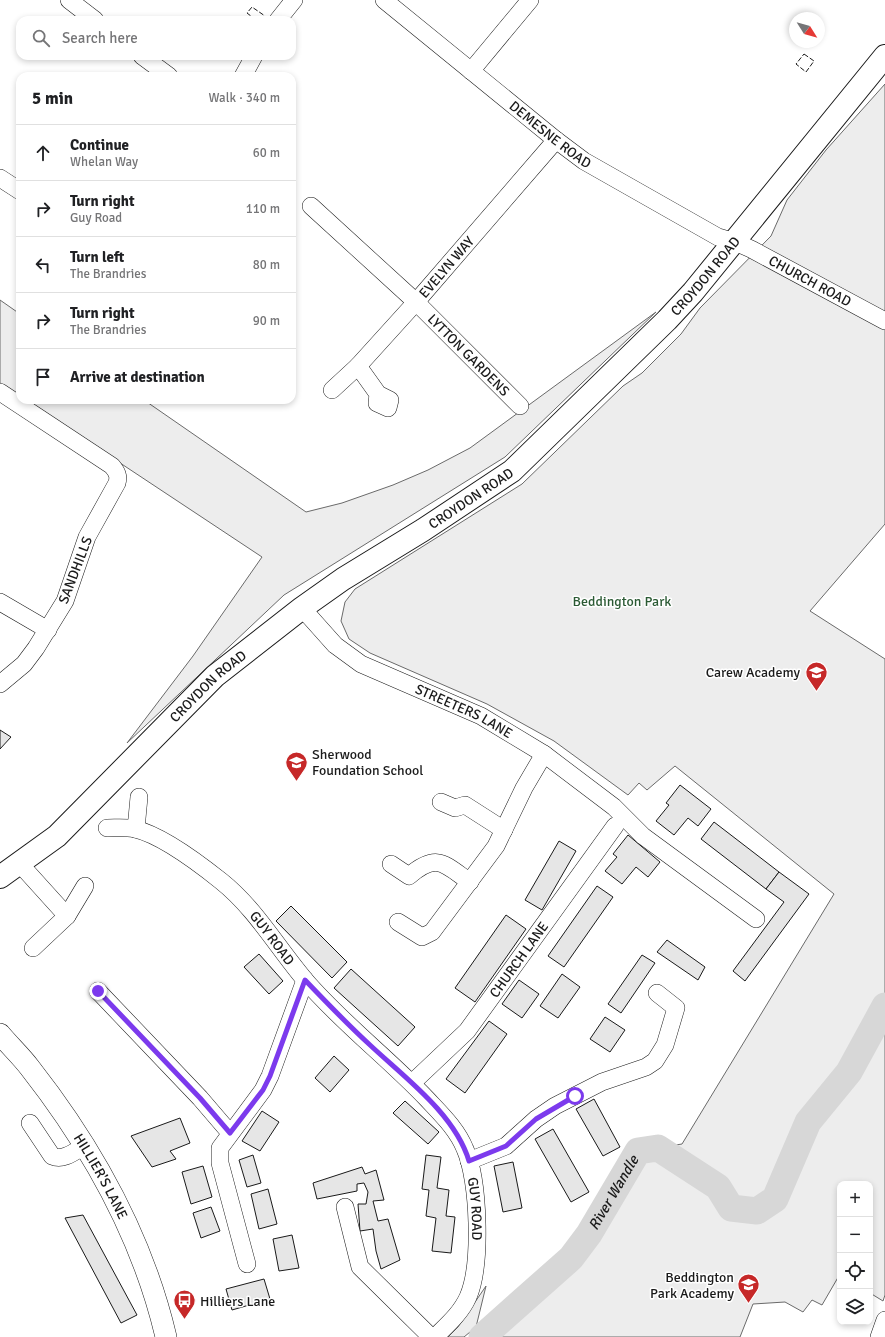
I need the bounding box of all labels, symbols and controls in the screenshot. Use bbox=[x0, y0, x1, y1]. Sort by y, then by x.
north arrow bbox=[789, 12, 825, 48]
search box bbox=[16, 16, 296, 60]
icon: search bbox=[30, 27, 52, 49]
text: Search here bbox=[62, 29, 138, 47]
text: 5 min bbox=[32, 88, 73, 109]
text: Walk · 340 m bbox=[209, 90, 280, 106]
street label: DEMESNE ROAD bbox=[506, 97, 594, 172]
text: Continue bbox=[70, 136, 129, 154]
icon: ahead bbox=[32, 142, 54, 164]
text: 60 m bbox=[253, 145, 280, 161]
text: Whelan Way bbox=[70, 154, 138, 170]
text: Turn right bbox=[70, 192, 135, 210]
icon: right bbox=[32, 198, 54, 220]
text: 110 m bbox=[246, 201, 280, 217]
text: Guy Road bbox=[70, 210, 122, 226]
street label: EVELYN WAY bbox=[415, 233, 478, 302]
street label: CROYDON ROAD bbox=[667, 233, 744, 319]
text: Turn left bbox=[70, 248, 124, 266]
street label: CHURCH ROAD bbox=[766, 252, 854, 310]
icon: left bbox=[32, 254, 54, 276]
text: 80 m bbox=[253, 257, 280, 273]
text: The Brandries bbox=[70, 266, 147, 282]
text: Turn right bbox=[70, 304, 135, 322]
icon: right bbox=[32, 310, 54, 332]
street label: LYTTON GARDENS bbox=[424, 311, 513, 400]
text: 90 m bbox=[253, 313, 280, 329]
text: The Brandries bbox=[70, 322, 147, 338]
icon: arrive bbox=[32, 366, 54, 388]
text: Arrive at destination bbox=[70, 368, 205, 386]
street label: CROYDON ROAD bbox=[425, 464, 517, 533]
street label: SANDHILLS bbox=[55, 534, 96, 606]
park label: Beddington Park bbox=[573, 593, 671, 610]
street label: CROYDON ROAD bbox=[166, 647, 250, 726]
school or university icon: Carew Academy bbox=[803, 659, 829, 692]
place label: Carew Academy bbox=[706, 664, 800, 681]
street label: STREETERS LANE bbox=[413, 681, 515, 742]
place label: Sherwood Foundation School bbox=[312, 746, 423, 779]
school or university icon: Sherwood Foundation School bbox=[283, 749, 309, 782]
street label: GUY ROAD bbox=[246, 908, 298, 969]
street label: CHURCH LANE bbox=[486, 918, 552, 1001]
route end bbox=[89, 982, 107, 1000]
route start bbox=[566, 1087, 584, 1105]
street label: HILLIER'S LANE bbox=[70, 1130, 131, 1222]
water label: River Wandle bbox=[584, 1151, 643, 1233]
street label: GUY ROAD bbox=[464, 1176, 485, 1241]
map controls bbox=[837, 1181, 873, 1325]
button: + bbox=[837, 1181, 873, 1217]
button: − bbox=[837, 1217, 873, 1253]
button: locate bbox=[837, 1253, 873, 1289]
place label: Beddington Park Academy bbox=[650, 1269, 734, 1302]
school or university icon: Beddington Park Academy bbox=[736, 1272, 762, 1305]
bus stop icon: Hilliers Lane bbox=[172, 1288, 198, 1321]
button: layers bbox=[837, 1289, 873, 1325]
place label: Hilliers Lane bbox=[200, 1293, 275, 1310]

